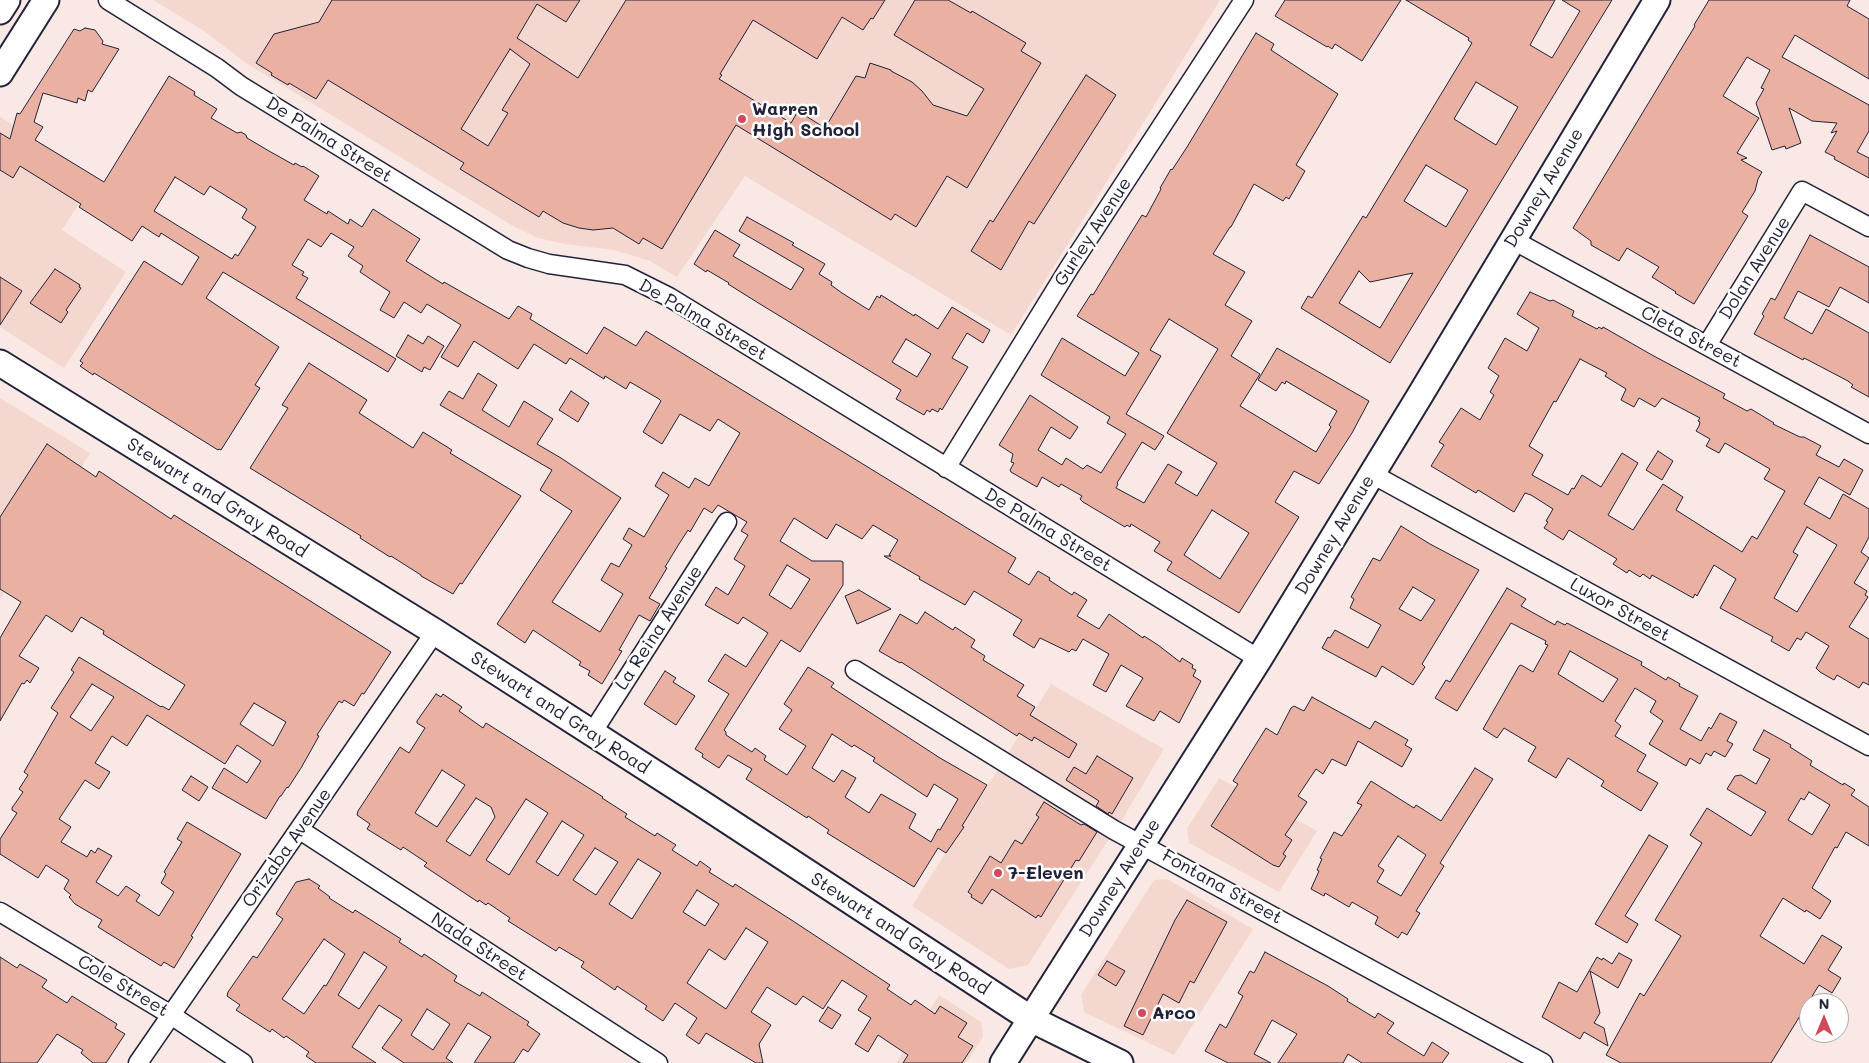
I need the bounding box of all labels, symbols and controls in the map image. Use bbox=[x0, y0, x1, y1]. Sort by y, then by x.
street label: De Palma Street bbox=[262, 93, 396, 187]
place label: Warren High School bbox=[752, 98, 859, 140]
marker: Warren High School bbox=[736, 113, 748, 125]
street label: Downey Avenue bbox=[1500, 124, 1588, 252]
street label: Gurley Avenue bbox=[1050, 174, 1136, 290]
street label: Dolan Avenue bbox=[1715, 213, 1795, 323]
street label: De Palma Street bbox=[635, 274, 771, 366]
street label: Cleta Street bbox=[1637, 301, 1745, 373]
street label: Stewart and Gray Road bbox=[123, 433, 311, 563]
street label: Downey Avenue bbox=[1291, 471, 1379, 599]
street label: De Palma Street bbox=[980, 484, 1116, 576]
street label: La Reina Avenue bbox=[611, 562, 707, 694]
street label: Luxor Street bbox=[1566, 574, 1674, 646]
street label: Stewart and Gray Road bbox=[466, 647, 654, 779]
street label: Orizaba Avenue bbox=[238, 784, 336, 912]
street label: Downey Avenue bbox=[1075, 815, 1165, 941]
street label: Fontana Street bbox=[1158, 845, 1286, 929]
place label: 7-Eleven bbox=[1008, 862, 1084, 884]
marker: 7-Eleven bbox=[992, 867, 1004, 879]
street label: Stewart and Gray Road bbox=[806, 868, 994, 1000]
street label: Nada Street bbox=[427, 908, 531, 986]
street label: Cole Street bbox=[74, 950, 172, 1022]
north arrow bbox=[1799, 993, 1849, 1043]
text: N bbox=[1819, 994, 1829, 1013]
place label: Arco bbox=[1152, 1002, 1196, 1024]
marker: Arco bbox=[1136, 1007, 1148, 1019]

